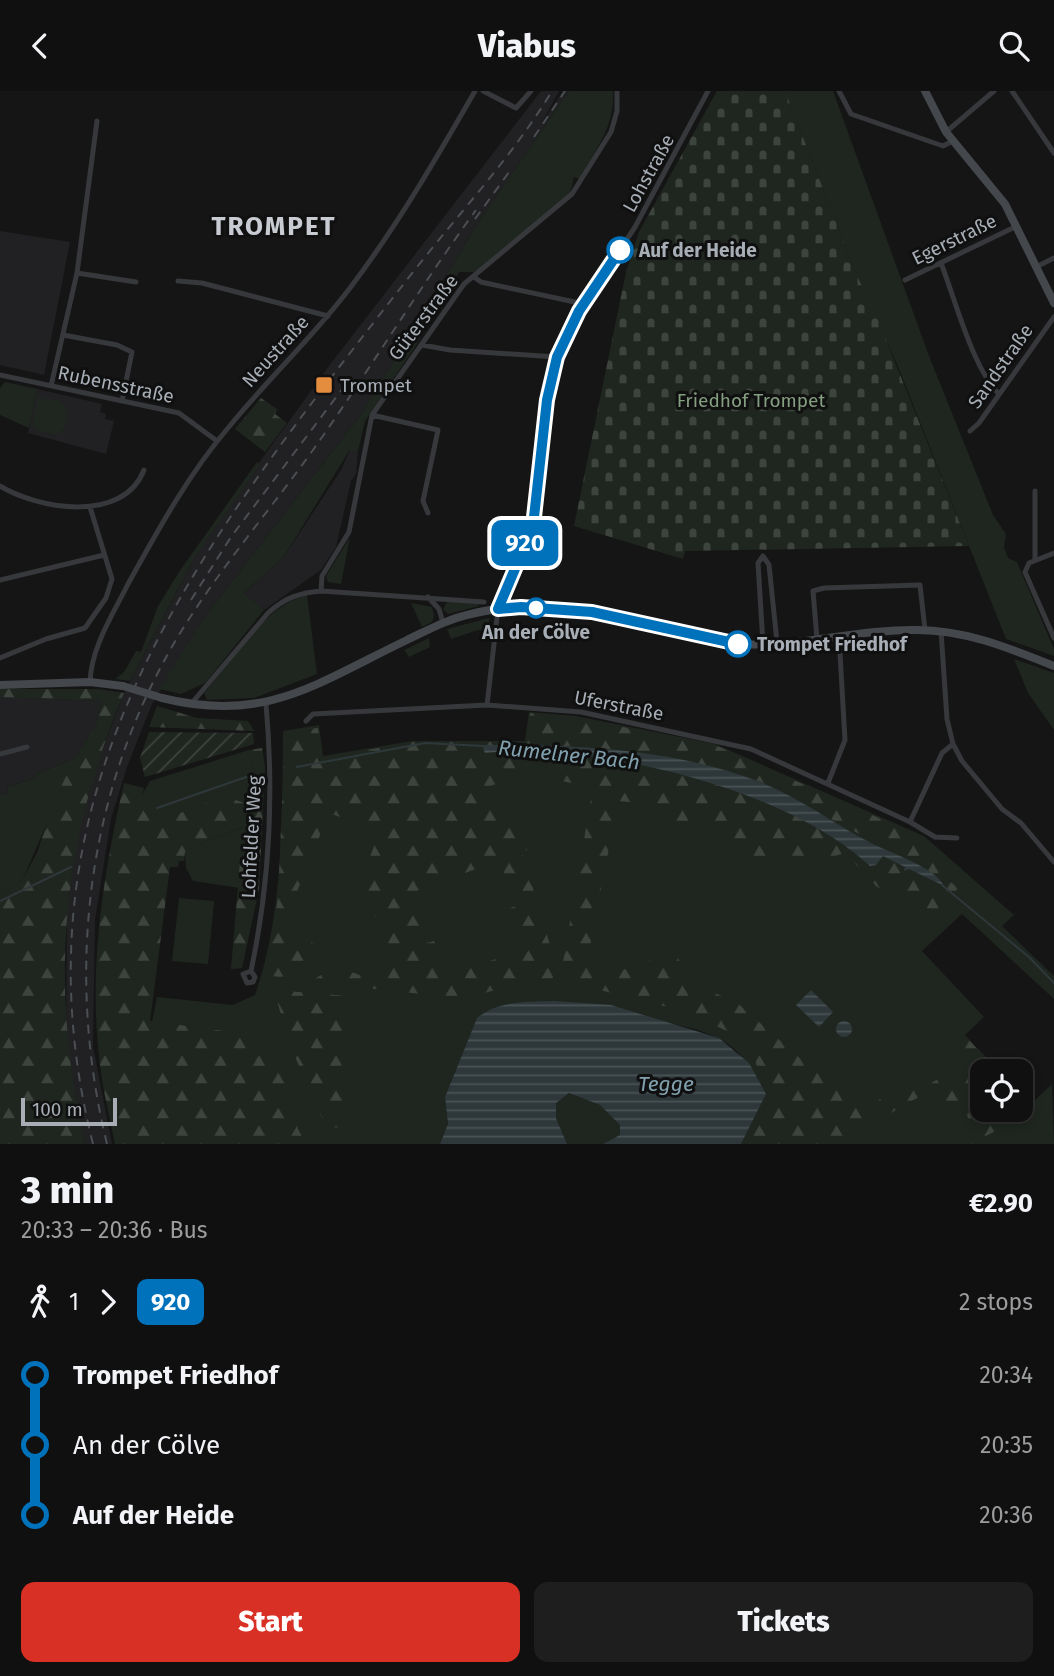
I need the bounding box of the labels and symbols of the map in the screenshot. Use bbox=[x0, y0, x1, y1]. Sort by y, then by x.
street label: Lohstraße bbox=[618, 130, 679, 216]
street label: Egerstraße bbox=[908, 209, 1000, 270]
district label: TROMPET bbox=[211, 211, 337, 242]
marker: Auf der Heide bbox=[607, 237, 633, 263]
place label: Auf der Heide bbox=[638, 239, 757, 262]
street label: Güterstraße bbox=[384, 270, 463, 365]
street label: Neustraße bbox=[237, 311, 314, 392]
street label: Sandstraße bbox=[963, 320, 1038, 413]
street label: Rubensstraße bbox=[56, 361, 176, 408]
place label: Trompet bbox=[340, 374, 412, 397]
marker: Trompet bbox=[314, 375, 334, 395]
park label: Friedhof Trompet bbox=[677, 389, 825, 412]
line badge: 920 bbox=[485, 520, 565, 566]
marker: An der Cölve bbox=[526, 598, 546, 618]
place label: An der Cölve bbox=[481, 621, 590, 644]
marker: Trompet Friedhof bbox=[725, 631, 751, 657]
place label: Trompet Friedhof bbox=[757, 633, 909, 656]
street label: Uferstraße bbox=[572, 686, 666, 725]
water label: Rumelner Bach bbox=[497, 735, 641, 775]
street label: Lohfelder Weg bbox=[237, 775, 266, 899]
water label: Tegge bbox=[638, 1071, 694, 1097]
scale bar bbox=[21, 1095, 117, 1127]

